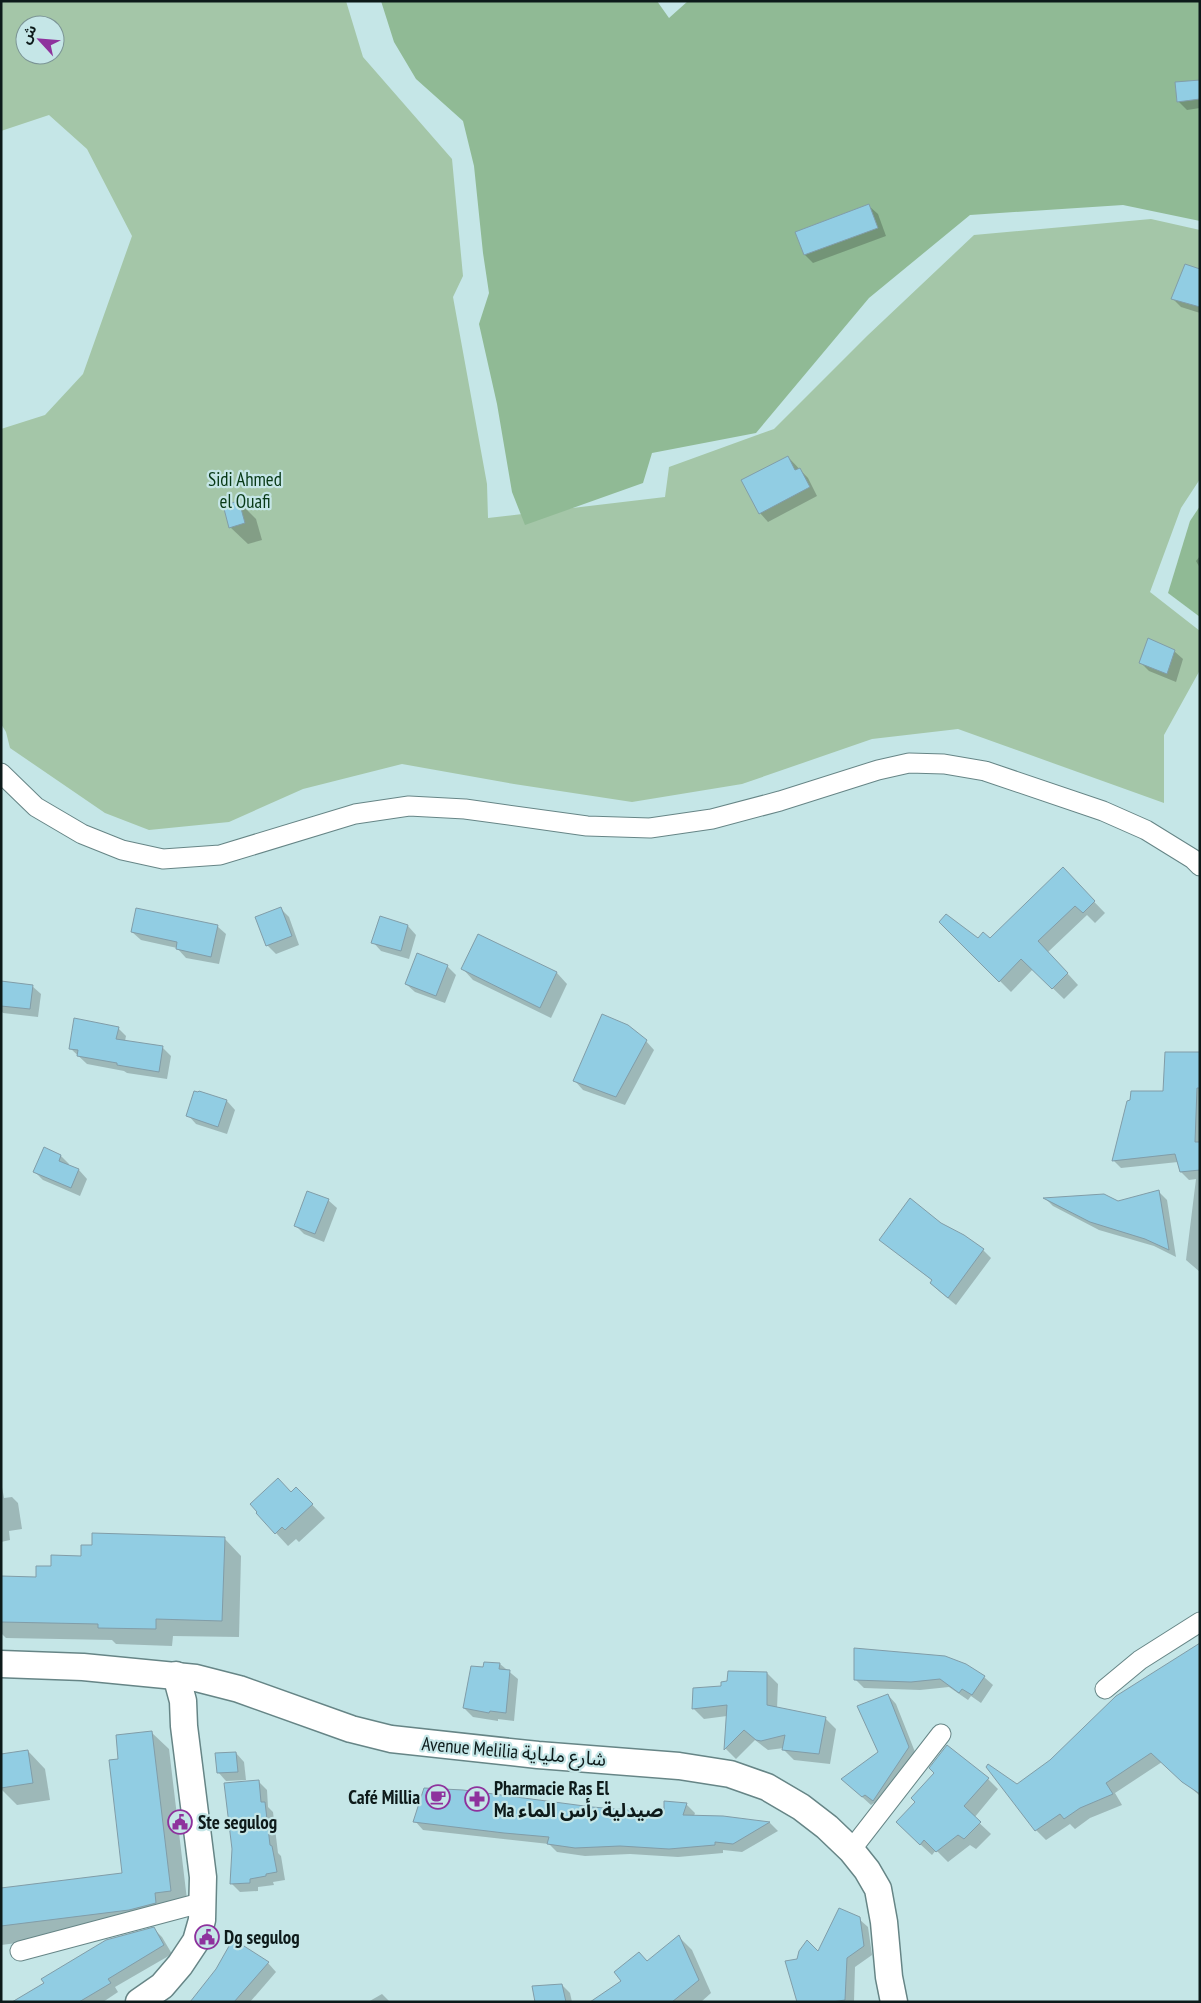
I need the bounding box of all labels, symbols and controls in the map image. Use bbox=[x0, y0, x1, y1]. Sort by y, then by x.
north arrow bbox=[15, 15, 65, 65]
text: ش bbox=[16, 22, 41, 47]
park label: Sidi Ahmed el Ouafi bbox=[208, 467, 282, 513]
street label: Avenue Melilia شارع ملياية bbox=[421, 1731, 607, 1773]
place label: Pharmacie Ras El Ma صيدلية رأس الماء bbox=[494, 1776, 663, 1822]
cafe icon: Café Millia bbox=[425, 1784, 451, 1810]
place label: Café Millia bbox=[348, 1785, 420, 1809]
pharmacy icon: Pharmacie Ras El Ma صيدلية رأس الماء bbox=[464, 1786, 490, 1812]
public building icon: Ste segulog bbox=[167, 1809, 193, 1835]
place label: Ste segulog bbox=[198, 1810, 277, 1834]
public building icon: Dg segulog bbox=[194, 1924, 220, 1950]
place label: Dg segulog bbox=[224, 1925, 300, 1949]

